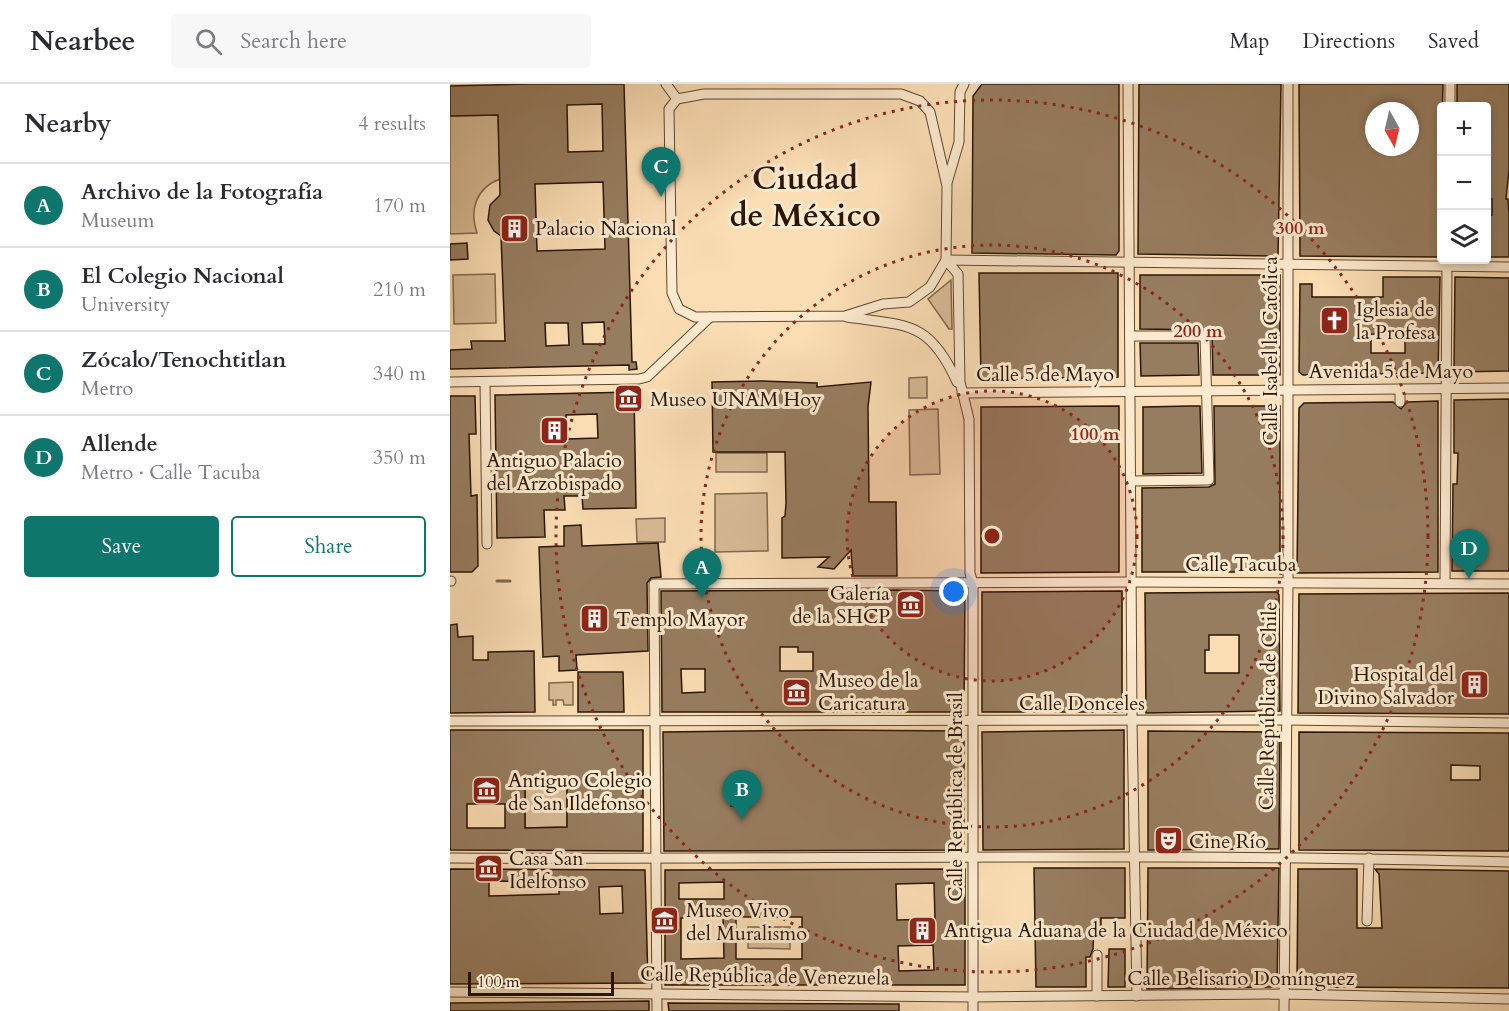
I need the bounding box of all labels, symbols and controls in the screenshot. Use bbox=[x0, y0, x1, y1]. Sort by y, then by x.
search box bbox=[171, 14, 591, 68]
text: Nearbee bbox=[30, 22, 135, 60]
icon: search bbox=[192, 25, 225, 58]
text: Search here bbox=[240, 26, 347, 56]
text: Map bbox=[1229, 27, 1269, 56]
text: Directions bbox=[1302, 27, 1395, 56]
text: Saved bbox=[1428, 27, 1479, 56]
north arrow bbox=[1365, 102, 1419, 156]
map controls bbox=[1437, 102, 1491, 264]
button: + bbox=[1437, 102, 1491, 156]
text: Nearby bbox=[24, 106, 112, 141]
text: 4 results bbox=[358, 110, 426, 137]
pin: C bbox=[642, 147, 680, 197]
button: − bbox=[1437, 156, 1491, 210]
district label: Ciudad de México bbox=[729, 157, 881, 238]
text: Archivo de la Fotografía bbox=[81, 177, 323, 207]
text: A bbox=[36, 192, 51, 219]
text: 170 m bbox=[373, 192, 426, 219]
text: Museum bbox=[81, 207, 154, 234]
button: layers bbox=[1437, 210, 1491, 264]
building icon: Palacio Nacional bbox=[498, 212, 530, 244]
place label: Palacio Nacional bbox=[535, 215, 676, 242]
text: 300 m bbox=[1275, 216, 1325, 241]
street label: Calle Isabel la Católica bbox=[1257, 256, 1284, 446]
text: El Colegio Nacional bbox=[81, 261, 284, 291]
text: B bbox=[36, 276, 51, 303]
text: 210 m bbox=[373, 276, 426, 303]
text: University bbox=[81, 291, 170, 318]
place label: Iglesia de la Profesa bbox=[1356, 296, 1436, 346]
church icon: Iglesia de la Profesa bbox=[1319, 304, 1351, 336]
text: 200 m bbox=[1173, 319, 1223, 344]
text: Zócalo/Tenochtitlan bbox=[81, 345, 286, 375]
street label: Avenida 5 de Mayo bbox=[1309, 358, 1474, 385]
text: C bbox=[36, 360, 51, 387]
text: 340 m bbox=[373, 360, 426, 387]
street label: Calle 5 de Mayo bbox=[976, 361, 1114, 388]
text: Metro bbox=[81, 375, 133, 402]
museum icon: Museo UNAM Hoy bbox=[613, 383, 645, 415]
place label: Museo UNAM Hoy bbox=[650, 386, 822, 413]
building icon: Antiguo Palacio del Arzobispado bbox=[538, 414, 570, 446]
text: 100 m bbox=[1070, 422, 1120, 447]
text: Allende bbox=[81, 429, 158, 459]
text: D bbox=[35, 444, 52, 471]
text: 350 m bbox=[373, 444, 426, 471]
place label: Antiguo Palacio del Arzobispado bbox=[486, 447, 622, 497]
text: Metro · Calle Tacuba bbox=[81, 459, 261, 486]
button: Save bbox=[24, 516, 219, 577]
button: Share bbox=[231, 516, 426, 577]
centre of rings bbox=[982, 526, 1002, 546]
pin: D bbox=[1450, 530, 1488, 579]
pin: A bbox=[682, 548, 722, 598]
street label: Calle Tacuba bbox=[1185, 551, 1297, 578]
your location bbox=[939, 577, 968, 606]
place label: Galería de la SHCP bbox=[792, 580, 890, 630]
museum icon: Galería de la SHCP bbox=[895, 589, 927, 621]
street label: Calle República de Chile bbox=[1253, 601, 1283, 811]
building icon: Templo Mayor bbox=[579, 603, 611, 635]
place label: Templo Mayor bbox=[616, 606, 745, 633]
place label: Hospital del Divino Salvador bbox=[1318, 661, 1455, 711]
place label: Museo de la Caricatura bbox=[818, 667, 919, 717]
building icon: Hospital del Divino Salvador bbox=[1459, 669, 1491, 701]
museum icon: Museo de la Caricatura bbox=[781, 676, 813, 708]
street label: Calle Donceles bbox=[1019, 690, 1145, 717]
street label: Calle República de Brasil bbox=[942, 692, 969, 902]
place label: Antiguo Colegio de San Ildefonso bbox=[508, 767, 652, 817]
pin: B bbox=[722, 770, 762, 820]
museum icon: Antiguo Colegio de San Ildefonso bbox=[471, 775, 503, 807]
theatre icon: Cine Río bbox=[1152, 825, 1184, 857]
place label: Cine Río bbox=[1189, 828, 1266, 855]
place label: Casa San Idelfonso bbox=[509, 845, 587, 895]
museum icon: Casa San Idelfonso bbox=[472, 853, 504, 885]
place label: Museo Vivo del Muralismo bbox=[686, 897, 807, 947]
museum icon: Museo Vivo del Muralismo bbox=[649, 905, 681, 937]
building icon: Antigua Aduana de la Ciudad de México bbox=[907, 914, 939, 946]
place label: Antigua Aduana de la Ciudad de México bbox=[944, 917, 1288, 944]
street label: Calle República de Venezuela bbox=[640, 960, 890, 992]
street label: Calle Belisario Domínguez bbox=[1127, 965, 1355, 992]
scale bar bbox=[468, 969, 614, 996]
text: 100 m bbox=[477, 971, 519, 993]

